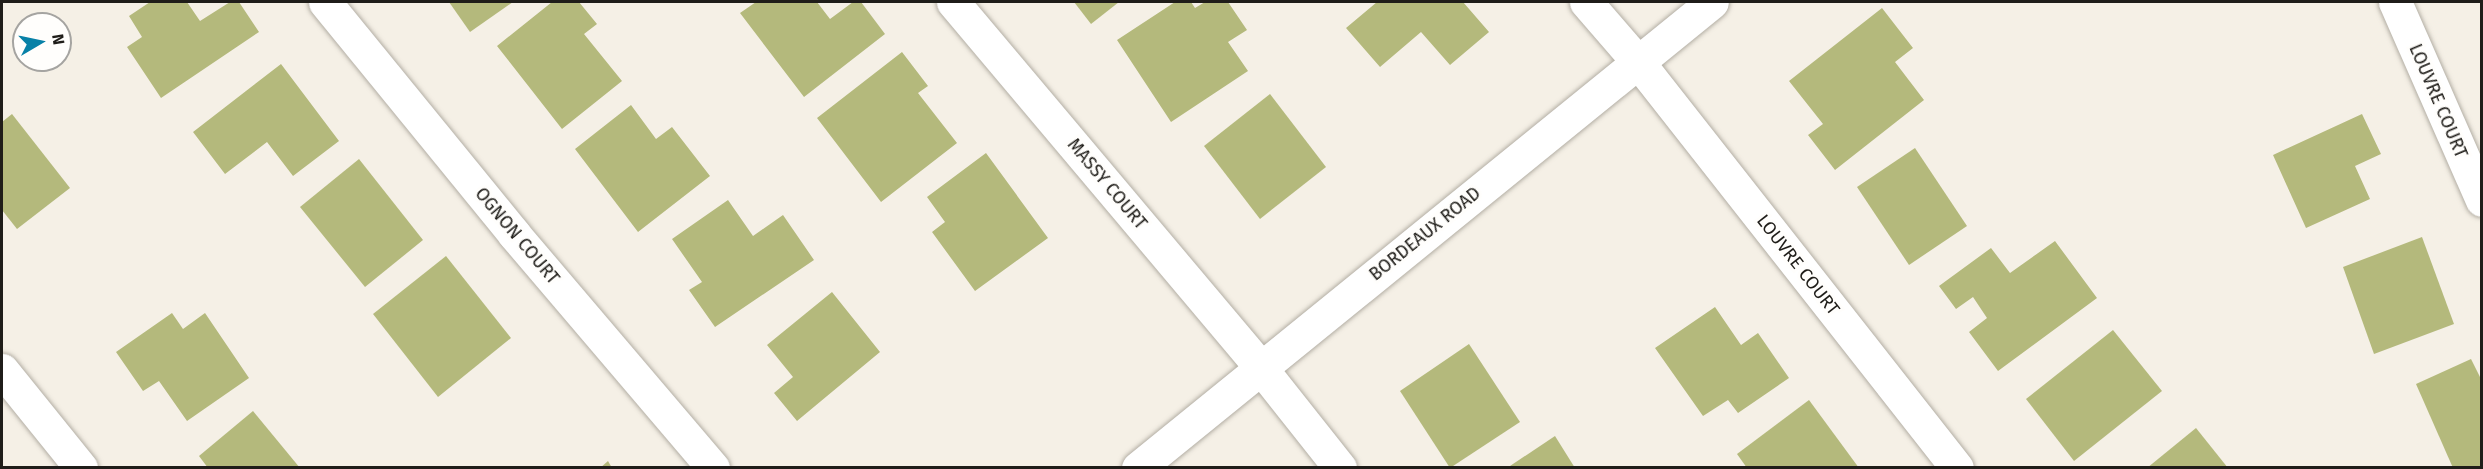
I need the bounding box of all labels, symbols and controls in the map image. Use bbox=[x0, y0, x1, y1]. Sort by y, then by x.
north arrow bbox=[12, 12, 72, 72]
text: N bbox=[48, 33, 69, 46]
street label: LOUVRE COURT bbox=[2404, 41, 2472, 161]
street label: MASSY COURT bbox=[1063, 134, 1151, 234]
street label: OGNON COURT bbox=[470, 183, 564, 289]
street label: BORDEAUX ROAD bbox=[1365, 183, 1485, 285]
street label: LOUVRE COURT bbox=[1752, 210, 1844, 320]

